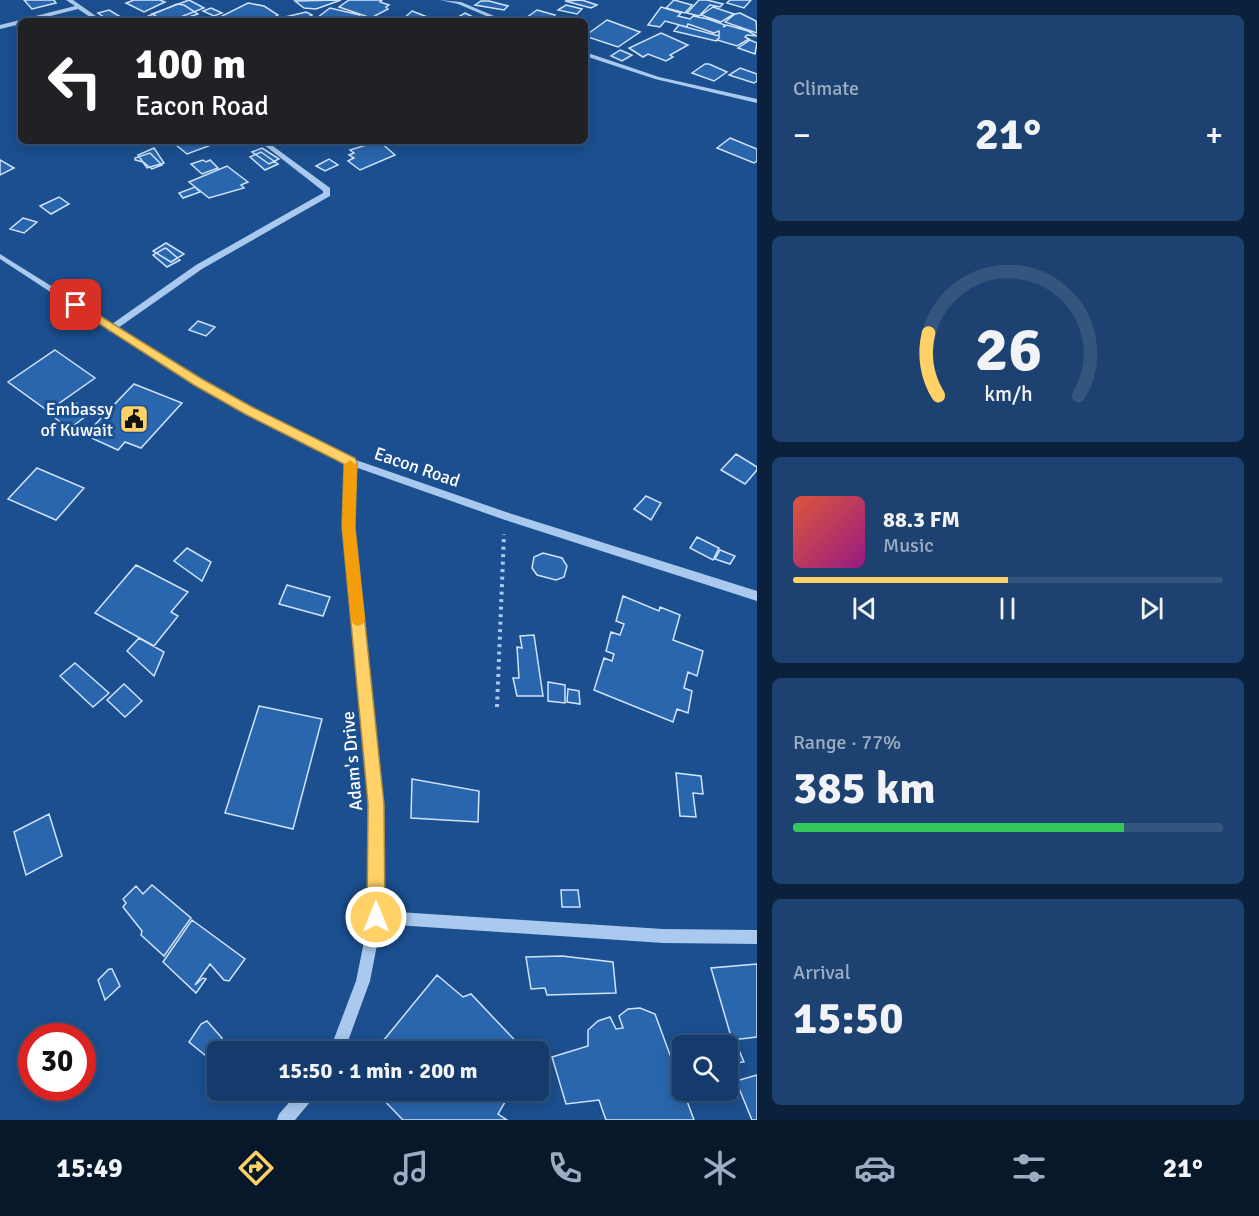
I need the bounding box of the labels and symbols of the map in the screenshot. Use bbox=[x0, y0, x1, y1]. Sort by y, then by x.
pin bbox=[50, 279, 101, 330]
place label: Embassy of Kuwait bbox=[40, 398, 114, 441]
public building icon: Embassy of Kuwait bbox=[118, 403, 150, 435]
street label: Eacon Road bbox=[371, 442, 463, 492]
street label: Adam's Drive bbox=[337, 710, 367, 812]
position arrow bbox=[344, 885, 408, 949]
speed limit sign: 30 bbox=[18, 1023, 96, 1101]

